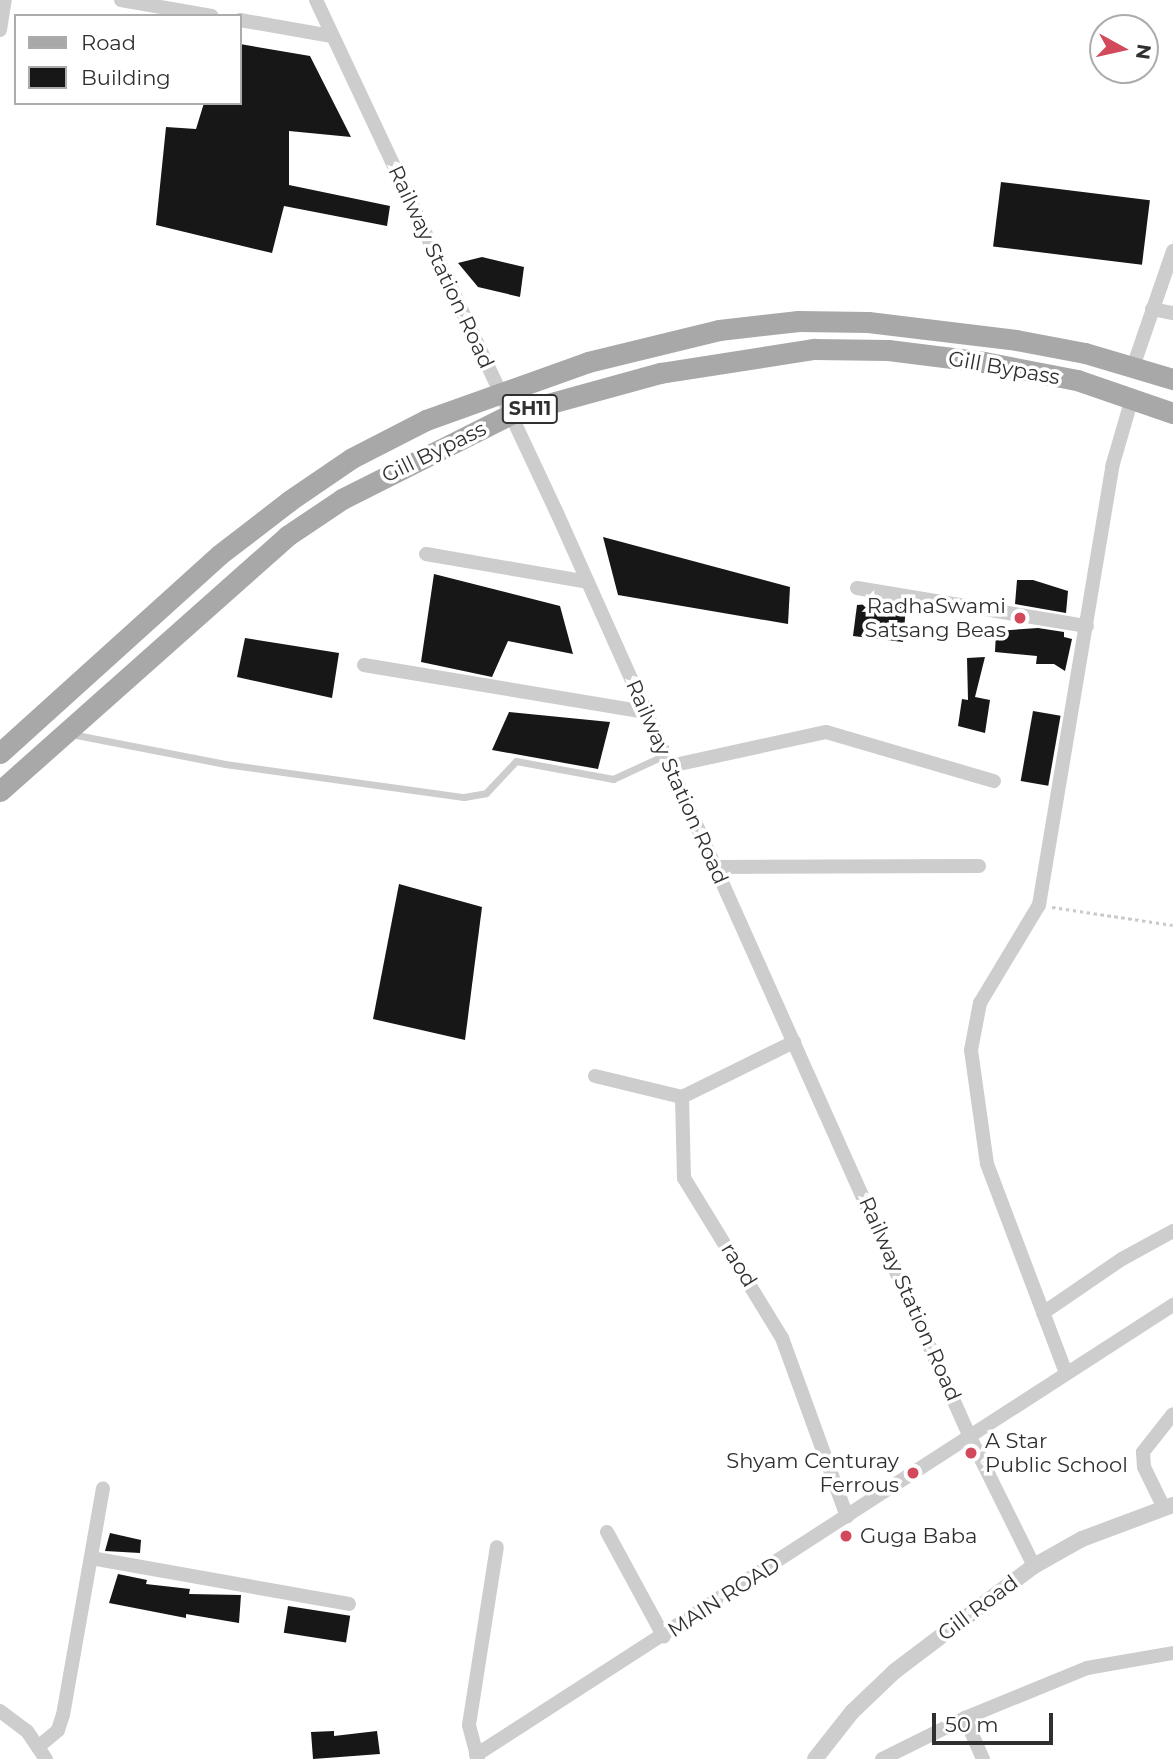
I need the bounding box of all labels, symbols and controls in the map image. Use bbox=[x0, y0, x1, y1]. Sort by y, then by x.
legend bbox=[14, 14, 242, 105]
north arrow bbox=[1089, 14, 1159, 84]
text: Road bbox=[81, 30, 136, 55]
text: N bbox=[1131, 43, 1156, 61]
text: Building bbox=[81, 65, 171, 90]
street label: Railway Station Road bbox=[383, 162, 499, 372]
street label: Gill Bypass bbox=[946, 346, 1062, 390]
road number: SH11 bbox=[500, 394, 560, 424]
street label: Gill Bypass bbox=[378, 416, 490, 488]
place label: RadhaSwami Satsang Beas bbox=[865, 593, 1006, 643]
marker: RadhaSwami Satsang Beas bbox=[1012, 610, 1028, 626]
street label: Railway Station Road bbox=[621, 676, 733, 888]
street label: Railway Station Road bbox=[854, 1193, 966, 1405]
street label: raod bbox=[716, 1238, 762, 1292]
place label: A Star Public School bbox=[985, 1428, 1128, 1478]
marker: A Star Public School bbox=[963, 1445, 979, 1461]
place label: Shyam Centuray Ferrous bbox=[726, 1448, 899, 1498]
marker: Shyam Centuray Ferrous bbox=[905, 1465, 921, 1481]
place label: Guga Baba bbox=[860, 1523, 977, 1549]
marker: Guga Baba bbox=[838, 1528, 854, 1544]
street label: MAIN ROAD bbox=[663, 1551, 785, 1643]
street label: Gill Road bbox=[933, 1570, 1023, 1646]
scale bar bbox=[935, 1700, 1056, 1744]
text: 50 m bbox=[945, 1712, 999, 1737]

